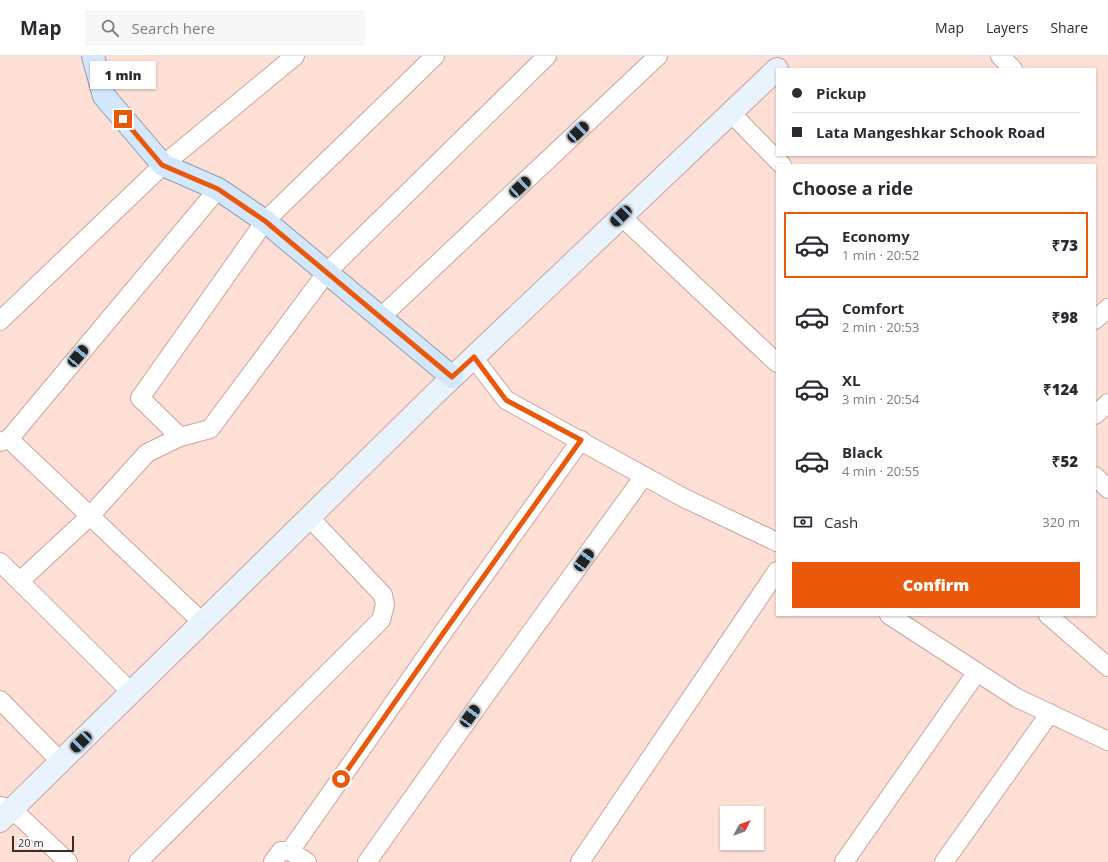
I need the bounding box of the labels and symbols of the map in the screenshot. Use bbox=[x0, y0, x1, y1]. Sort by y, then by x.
callout: 1 min bbox=[90, 61, 156, 89]
route end bbox=[114, 110, 132, 128]
car bbox=[565, 119, 591, 145]
car bbox=[507, 174, 533, 200]
car bbox=[608, 203, 634, 229]
car bbox=[66, 343, 90, 369]
car bbox=[572, 547, 596, 573]
car bbox=[458, 703, 482, 729]
car bbox=[68, 729, 94, 755]
route start bbox=[332, 770, 350, 788]
north arrow bbox=[720, 806, 764, 850]
scale bar bbox=[12, 834, 74, 853]

